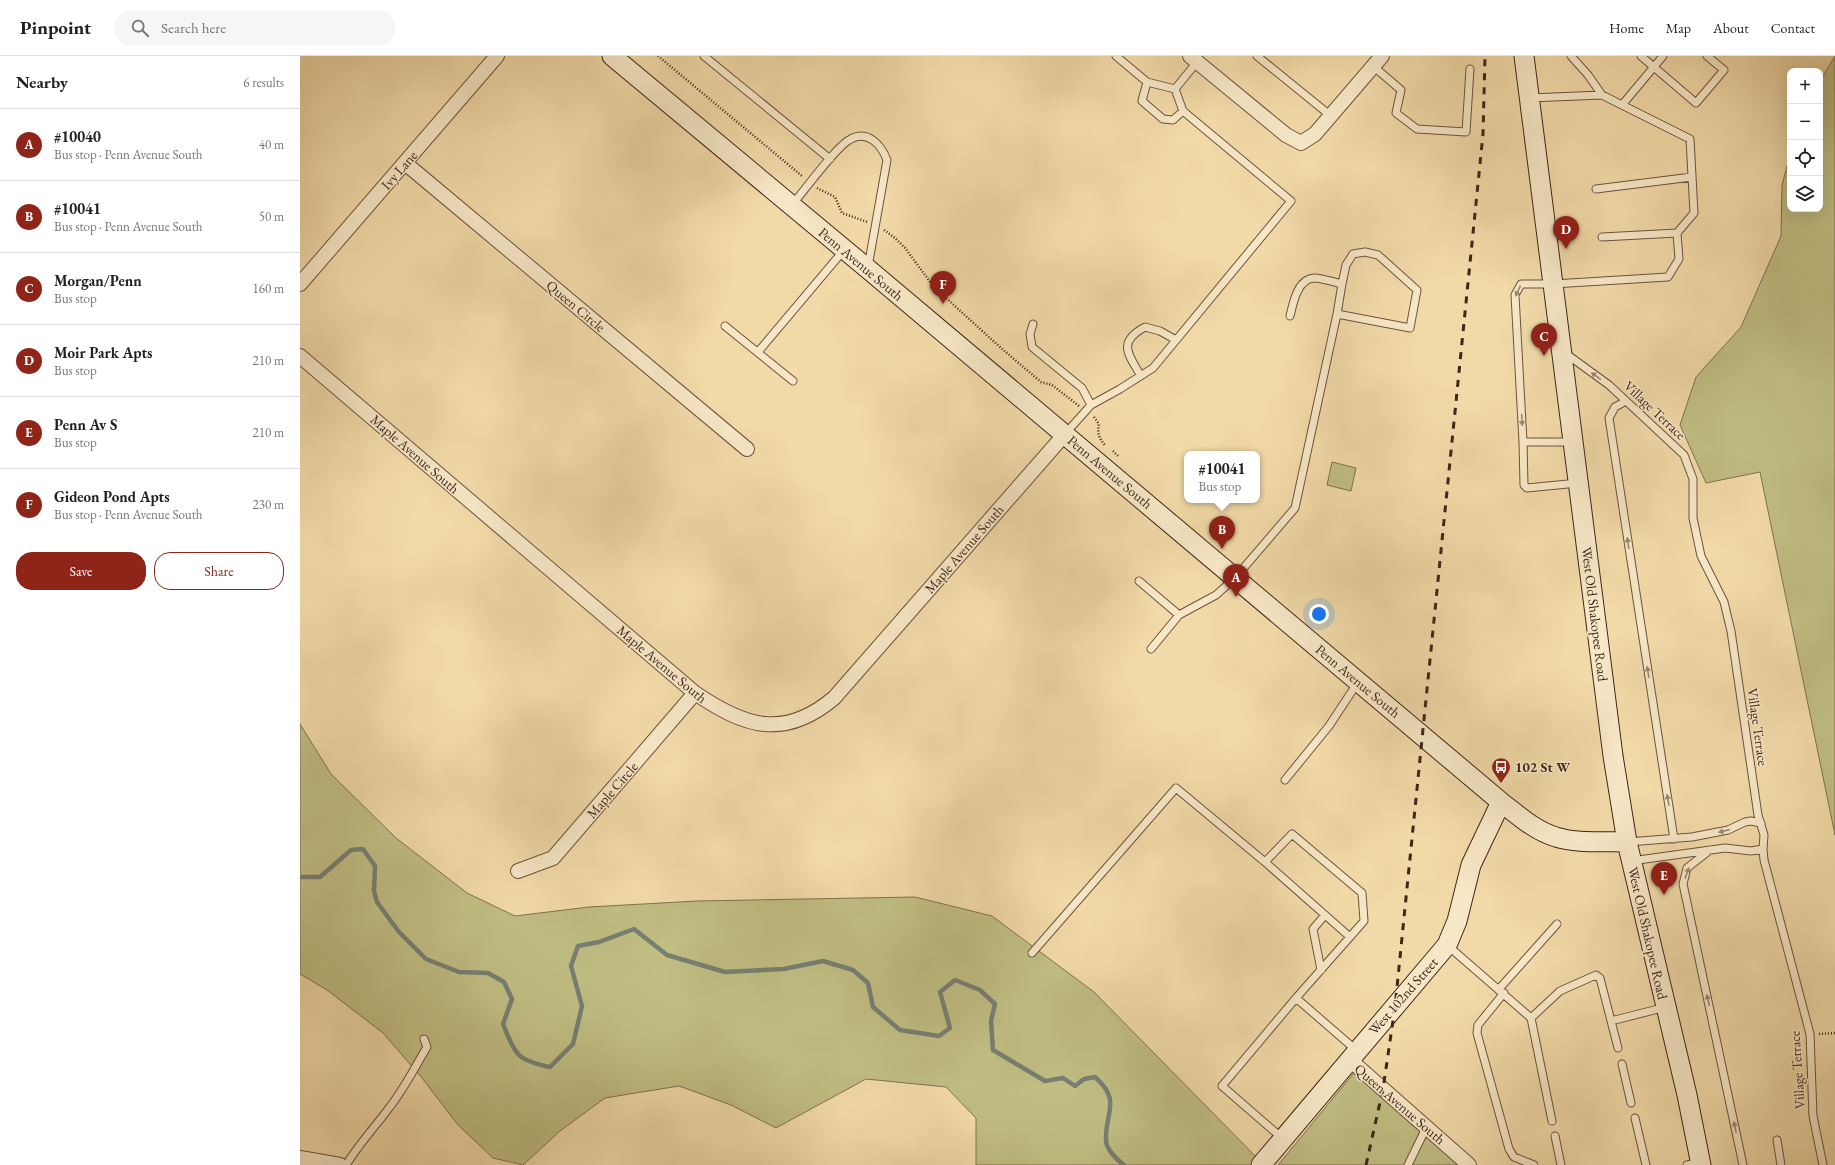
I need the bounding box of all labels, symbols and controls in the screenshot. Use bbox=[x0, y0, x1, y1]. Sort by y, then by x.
search box bbox=[115, 10, 395, 46]
text: Pinpoint bbox=[20, 15, 91, 40]
icon: search bbox=[129, 17, 151, 39]
text: Search here bbox=[161, 18, 226, 37]
text: Home bbox=[1609, 19, 1644, 37]
text: Map bbox=[1666, 19, 1691, 37]
text: About bbox=[1713, 19, 1749, 37]
text: Contact bbox=[1771, 19, 1815, 37]
map controls bbox=[1787, 68, 1823, 212]
button: + bbox=[1787, 68, 1823, 104]
text: Nearby bbox=[16, 71, 68, 93]
text: 6 results bbox=[243, 74, 284, 91]
button: − bbox=[1787, 104, 1823, 140]
text: #10040 bbox=[54, 127, 101, 146]
text: A bbox=[24, 136, 34, 153]
text: 40 m bbox=[259, 136, 284, 153]
button: locate bbox=[1787, 140, 1823, 176]
text: Bus stop · Penn Avenue South bbox=[54, 146, 203, 163]
street label: Ivy Lane bbox=[377, 146, 421, 193]
button: layers bbox=[1787, 176, 1823, 212]
text: #10041 bbox=[54, 199, 101, 218]
text: B bbox=[25, 208, 33, 225]
text: 50 m bbox=[259, 208, 284, 225]
pin: D bbox=[1553, 216, 1579, 249]
text: Bus stop · Penn Avenue South bbox=[54, 218, 203, 235]
street label: Penn Avenue South bbox=[815, 223, 907, 305]
text: Morgan/Penn bbox=[54, 271, 142, 290]
pin: F bbox=[930, 271, 956, 304]
street label: Queen Circle bbox=[543, 276, 610, 336]
text: C bbox=[24, 280, 34, 297]
text: 160 m bbox=[253, 280, 284, 297]
one-way arrow bbox=[1515, 285, 1521, 296]
text: Bus stop bbox=[54, 290, 97, 307]
pin: C bbox=[1531, 323, 1557, 356]
text: Moir Park Apts bbox=[54, 343, 152, 362]
text: D bbox=[24, 352, 34, 369]
text: 210 m bbox=[253, 352, 284, 369]
text: Bus stop bbox=[54, 362, 97, 379]
one-way arrow bbox=[1591, 372, 1601, 380]
street label: Village Terrace bbox=[1620, 377, 1690, 444]
street label: Maple Avenue South bbox=[367, 410, 463, 498]
one-way arrow bbox=[1518, 414, 1525, 426]
text: Penn Av S bbox=[54, 415, 117, 434]
text: E bbox=[25, 424, 33, 441]
text: 210 m bbox=[253, 424, 284, 441]
street label: Penn Avenue South bbox=[1064, 431, 1156, 513]
text: Bus stop bbox=[54, 434, 97, 451]
popup bbox=[1184, 451, 1260, 503]
text: #10041 bbox=[1199, 459, 1245, 478]
text: Bus stop bbox=[1199, 478, 1241, 495]
text: Gideon Pond Apts bbox=[54, 487, 170, 506]
text: F bbox=[25, 496, 33, 513]
text: 230 m bbox=[253, 496, 284, 513]
street label: Maple Avenue South bbox=[920, 501, 1008, 597]
text: Bus stop · Penn Avenue South bbox=[54, 506, 203, 523]
pin: B bbox=[1209, 516, 1235, 549]
one-way arrow bbox=[1625, 537, 1631, 549]
street label: West Old Shakopee Road bbox=[1578, 546, 1612, 683]
button: Save bbox=[16, 552, 146, 590]
button: Share bbox=[154, 552, 284, 590]
pin: A bbox=[1223, 564, 1249, 597]
your location bbox=[1309, 604, 1329, 624]
street label: Maple Avenue South bbox=[613, 621, 711, 707]
street label: Penn Avenue South bbox=[1312, 640, 1404, 722]
one-way arrow bbox=[1645, 666, 1651, 678]
street label: Village Terrace bbox=[1744, 687, 1772, 768]
bus stop icon: 102 St W bbox=[1490, 756, 1512, 784]
street label: Maple Circle bbox=[583, 758, 642, 822]
place label: 102 St W bbox=[1515, 758, 1571, 776]
one-way arrow bbox=[1665, 794, 1671, 806]
one-way arrow bbox=[1718, 828, 1730, 834]
pin: E bbox=[1651, 862, 1677, 895]
street label: West Old Shakopee Road bbox=[1624, 865, 1672, 1002]
one-way arrow bbox=[1684, 867, 1690, 879]
street label: West 102nd Street bbox=[1364, 953, 1442, 1038]
one-way arrow bbox=[1704, 994, 1710, 1006]
street label: Village Terrace bbox=[1785, 1030, 1809, 1110]
street label: Queen Avenue South bbox=[1351, 1060, 1449, 1148]
one-way arrow bbox=[1732, 1121, 1738, 1133]

